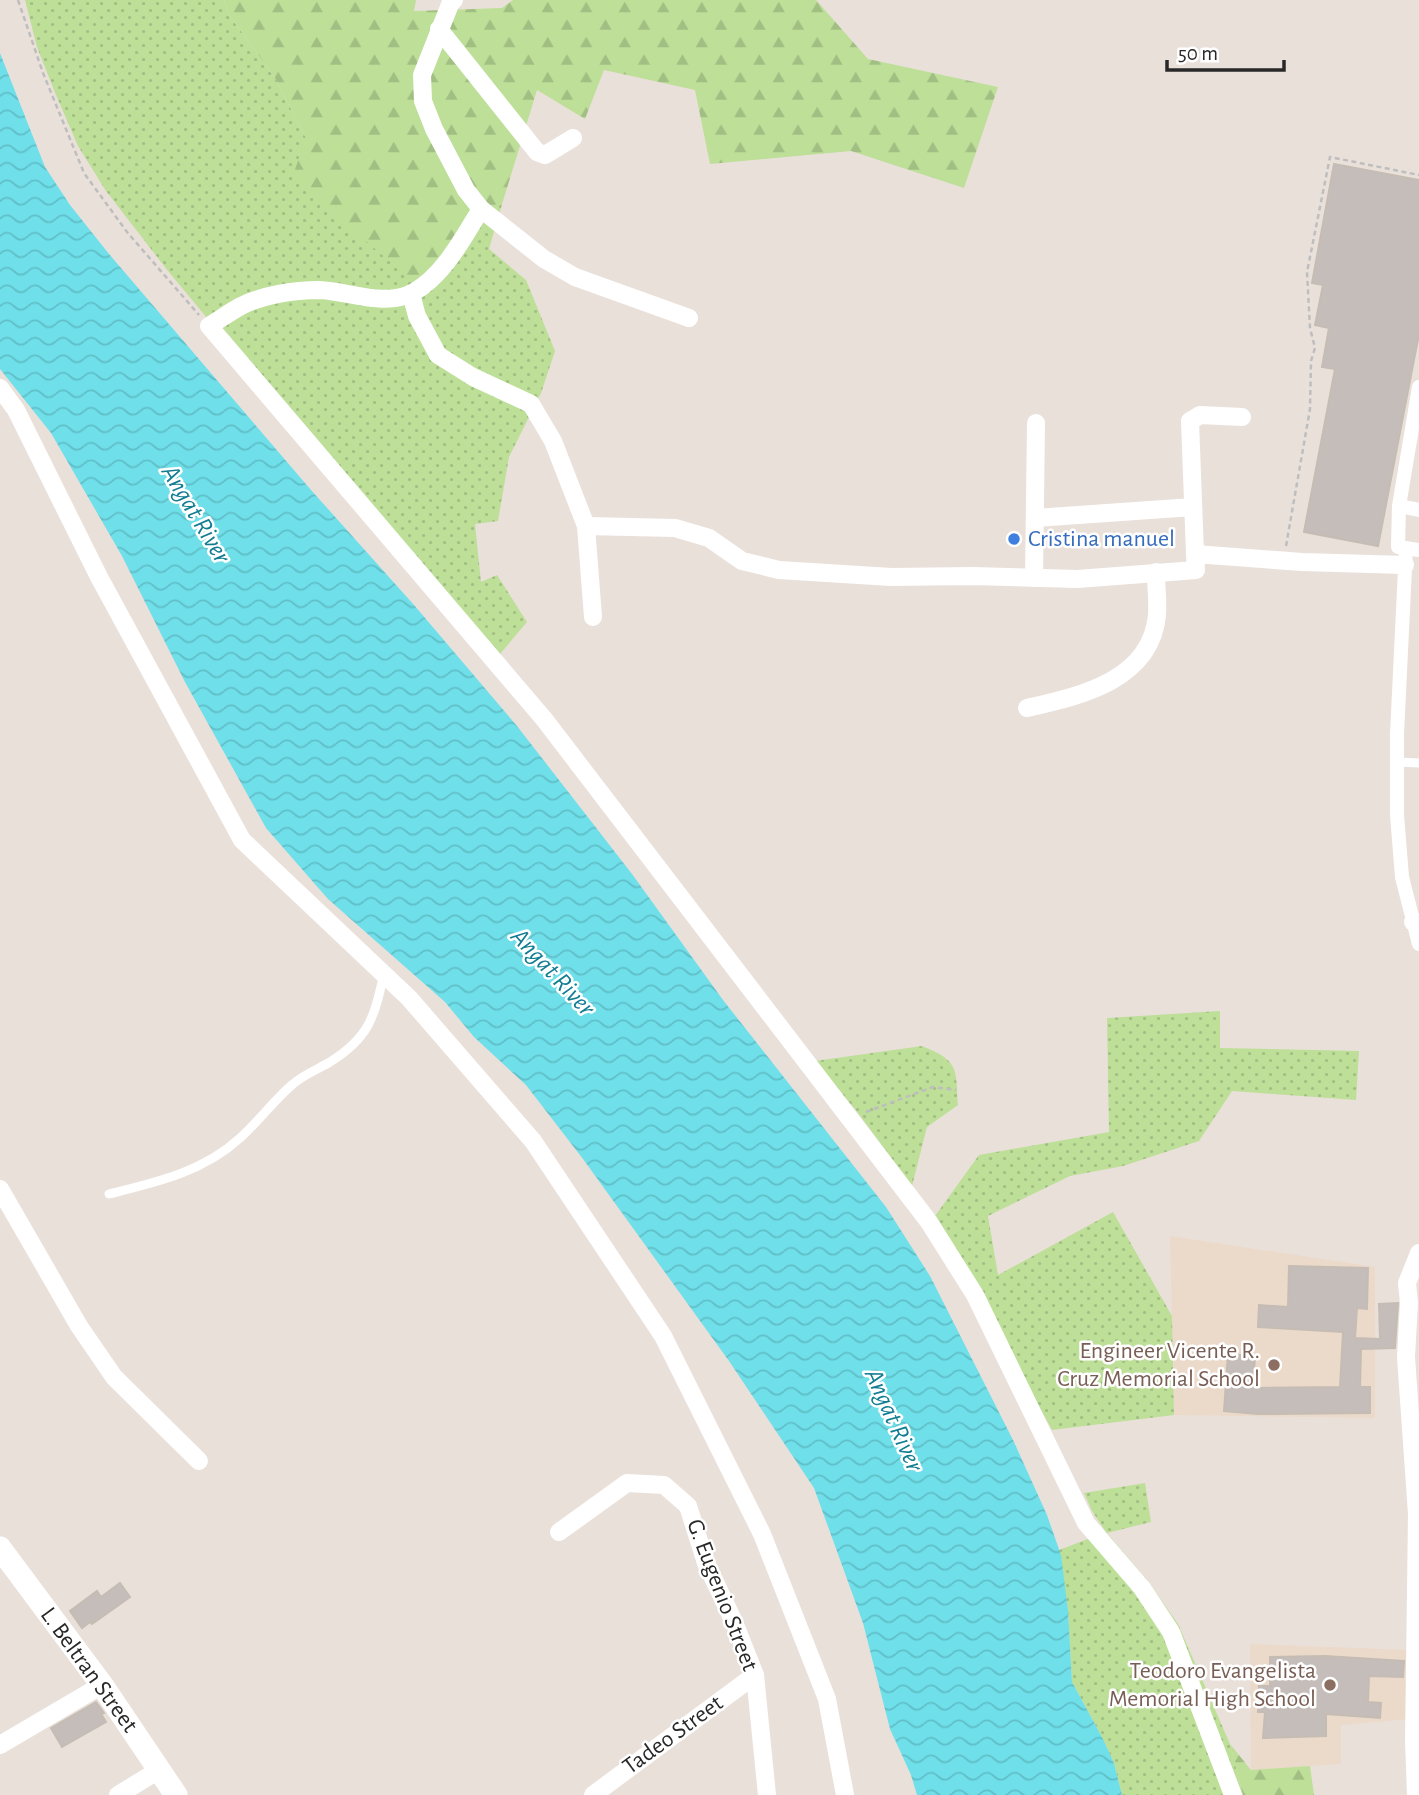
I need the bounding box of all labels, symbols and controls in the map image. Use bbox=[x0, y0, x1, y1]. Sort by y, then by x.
scale bar bbox=[1167, 28, 1284, 72]
text: 50 m bbox=[1178, 43, 1218, 64]
water label: Angat River bbox=[156, 459, 236, 569]
place label: Cristina manuel bbox=[1028, 527, 1175, 551]
marker: Cristina manuel bbox=[1006, 531, 1022, 547]
water label: Angat River bbox=[505, 922, 601, 1022]
place label: Engineer Vicente R. Cruz Memorial School bbox=[1057, 1339, 1260, 1391]
marker: Engineer Vicente R. Cruz Memorial School bbox=[1266, 1357, 1282, 1373]
water label: Angat River bbox=[859, 1364, 929, 1477]
street label: G. Eugenio Street bbox=[682, 1516, 762, 1674]
street label: L. Beltran Street bbox=[36, 1603, 142, 1737]
place label: Teodoro Evangelista Memorial High School bbox=[1109, 1659, 1316, 1711]
marker: Teodoro Evangelista Memorial High School bbox=[1322, 1677, 1338, 1693]
street label: Tadeo Street bbox=[619, 1691, 728, 1779]

